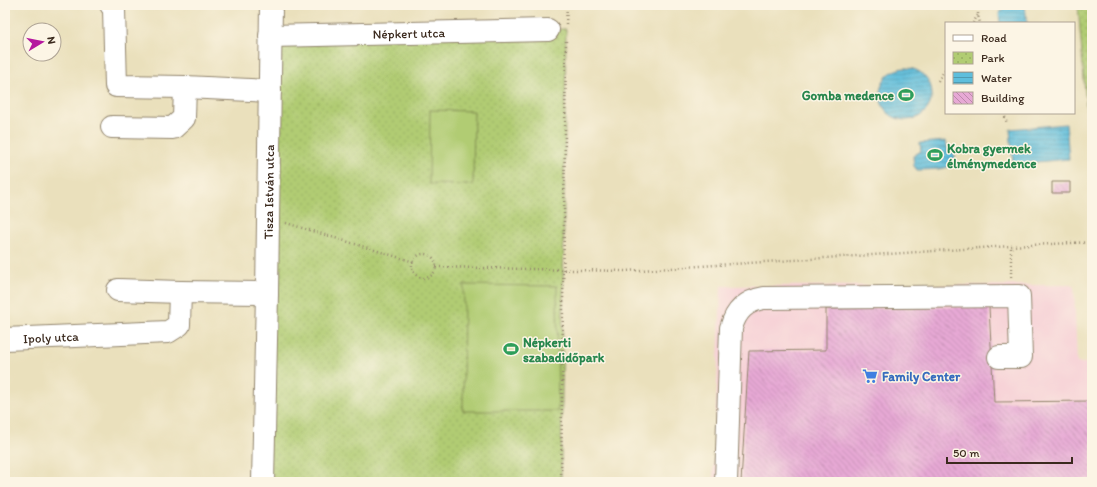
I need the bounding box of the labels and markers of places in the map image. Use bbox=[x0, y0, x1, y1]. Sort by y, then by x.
sports icon: Gomba medence bbox=[897, 86, 915, 104]
place label: Gomba medence bbox=[802, 88, 894, 103]
place label: Kobra gyermek élménymedence bbox=[947, 141, 1036, 172]
sports icon: Kobra gyermek élménymedence bbox=[926, 146, 944, 164]
place label: Népkerti szabadidőpark bbox=[523, 335, 605, 366]
sports icon: Népkerti szabadidőpark bbox=[502, 340, 520, 358]
supermarket icon: Family Center bbox=[861, 367, 879, 385]
place label: Family Center bbox=[882, 369, 961, 385]

